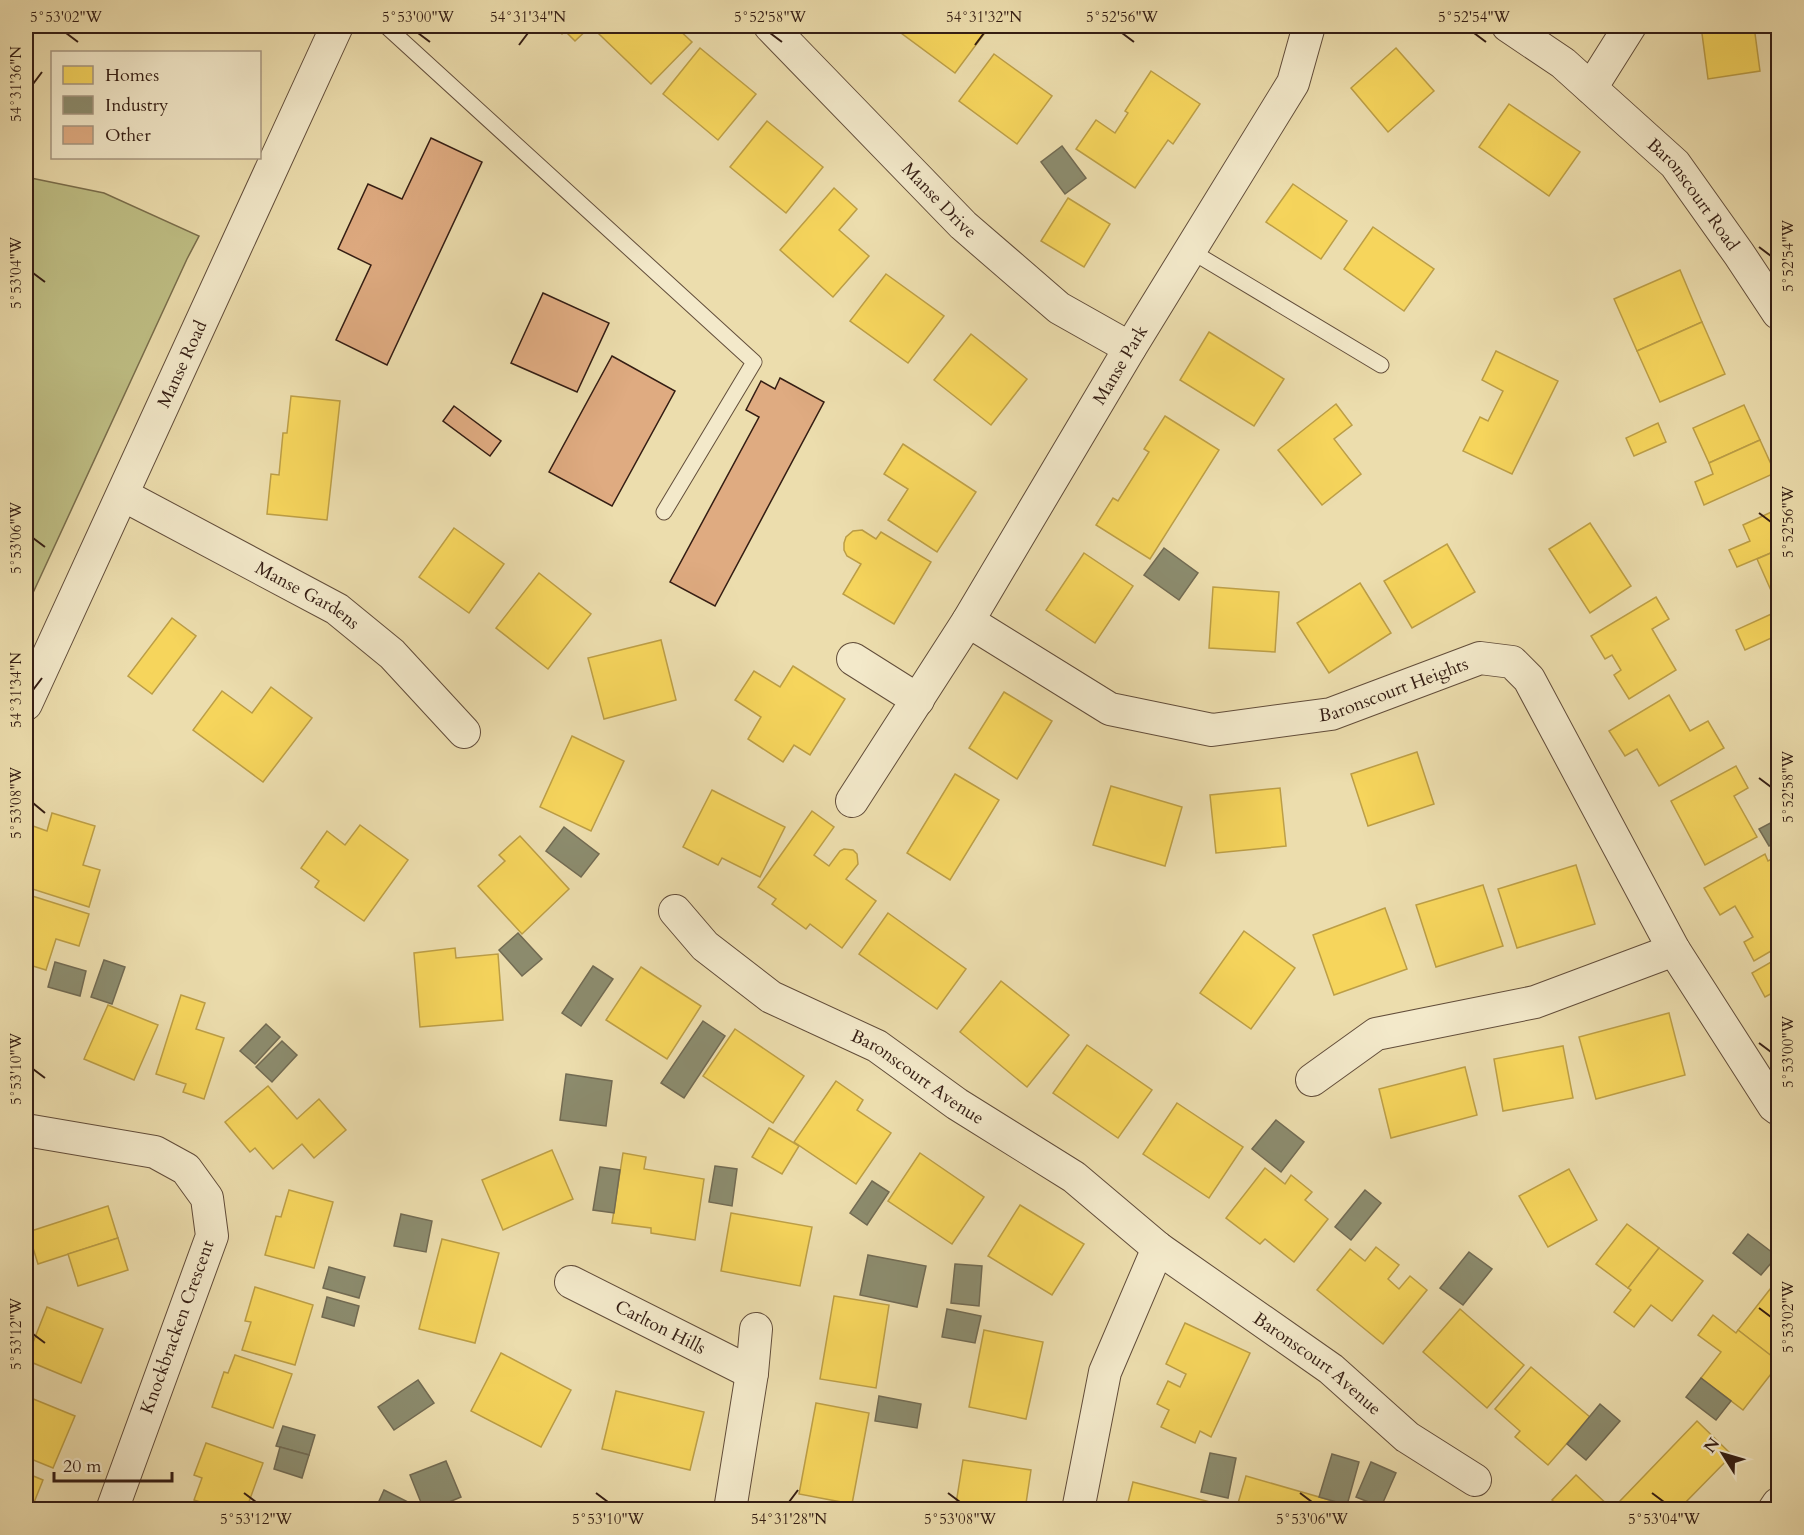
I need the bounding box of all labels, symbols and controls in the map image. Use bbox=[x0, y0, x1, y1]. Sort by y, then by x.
text: 5°53'02"W bbox=[30, 7, 103, 27]
text: 5°53'00"W bbox=[382, 7, 455, 27]
text: 54°31'34"N bbox=[490, 7, 566, 27]
text: 5°52'58"W bbox=[734, 7, 807, 27]
text: 54°31'32"N bbox=[946, 7, 1022, 27]
text: 5°52'56"W bbox=[1086, 7, 1159, 27]
text: 5°52'54"W bbox=[1438, 7, 1511, 27]
text: 54°31'36"N bbox=[6, 46, 26, 122]
legend bbox=[51, 51, 261, 159]
text: Homes bbox=[105, 63, 159, 88]
text: Industry bbox=[105, 93, 169, 118]
text: Other bbox=[105, 123, 151, 148]
street label: Baronscourt Road bbox=[1641, 133, 1745, 256]
street label: Manse Drive bbox=[896, 157, 982, 244]
text: 5°52'54"W bbox=[1778, 219, 1798, 292]
text: 5°53'04"W bbox=[6, 236, 26, 309]
street label: Manse Road bbox=[152, 316, 213, 412]
street label: Manse Park bbox=[1087, 320, 1154, 410]
text: 5°52'56"W bbox=[1778, 485, 1798, 558]
text: 5°53'06"W bbox=[6, 501, 26, 574]
street label: Manse Gardens bbox=[251, 556, 365, 635]
text: 54°31'34"N bbox=[6, 652, 26, 728]
street label: Baronscourt Heights bbox=[1317, 652, 1472, 728]
text: 5°52'58"W bbox=[1778, 750, 1798, 823]
text: 5°53'08"W bbox=[6, 766, 26, 839]
text: 5°53'00"W bbox=[1778, 1015, 1798, 1088]
street label: Baronscourt Avenue bbox=[847, 1024, 989, 1131]
text: 5°53'10"W bbox=[6, 1032, 26, 1105]
street label: Knockbracken Crescent bbox=[134, 1237, 221, 1417]
text: 5°53'02"W bbox=[1778, 1280, 1798, 1353]
street label: Carlton Hills bbox=[610, 1294, 710, 1361]
text: 5°53'12"W bbox=[6, 1297, 26, 1370]
street label: Baronscourt Avenue bbox=[1248, 1306, 1387, 1421]
north arrow bbox=[1693, 1424, 1753, 1484]
text: N bbox=[1699, 1433, 1725, 1458]
scale bar bbox=[54, 1445, 172, 1483]
text: 20 m bbox=[63, 1454, 102, 1479]
text: 5°53'12"W bbox=[220, 1509, 293, 1529]
text: 5°53'10"W bbox=[572, 1509, 645, 1529]
text: 54°31'28"N bbox=[751, 1509, 827, 1529]
text: 5°53'08"W bbox=[924, 1509, 997, 1529]
text: 5°53'06"W bbox=[1276, 1509, 1349, 1529]
text: 5°53'04"W bbox=[1628, 1509, 1701, 1529]

